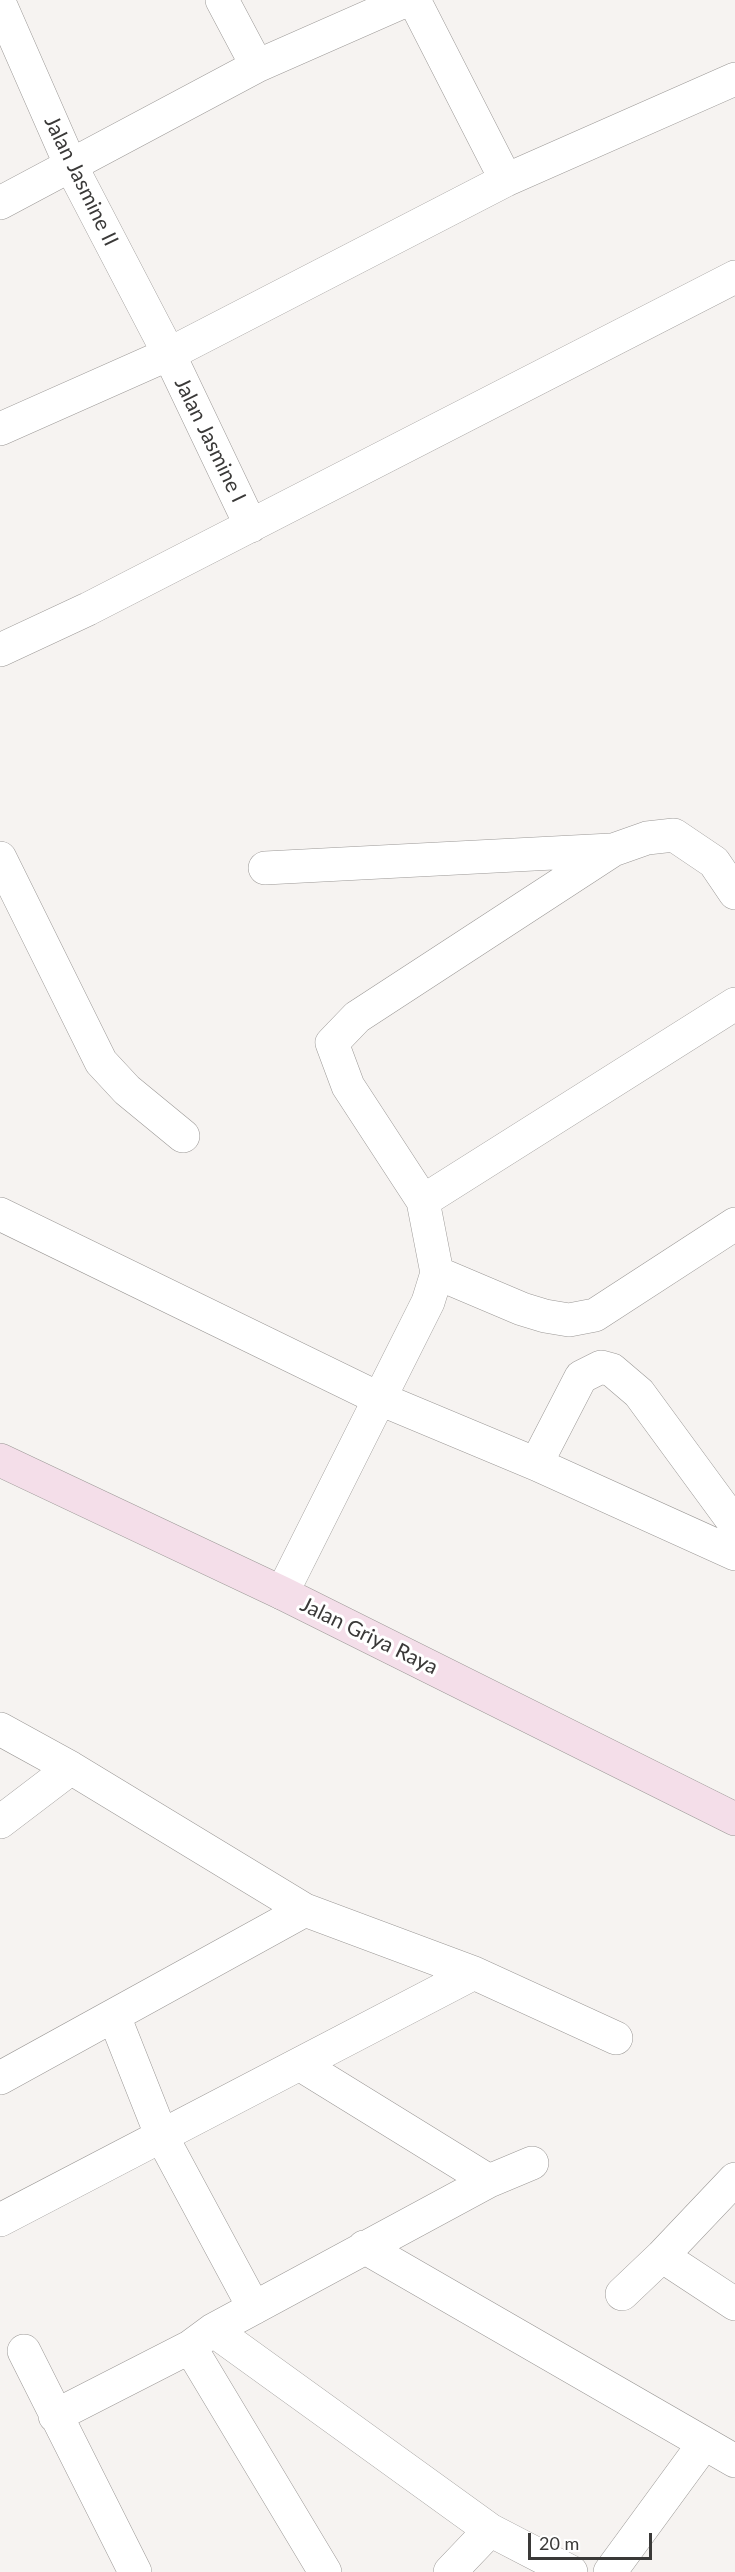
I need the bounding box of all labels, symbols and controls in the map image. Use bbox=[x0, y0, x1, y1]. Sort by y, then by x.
street label: Jalan Jasmine II bbox=[39, 112, 123, 250]
street label: Jalan Jasmine I bbox=[169, 373, 251, 507]
street label: Jalan Griya Raya bbox=[296, 1592, 442, 1680]
scale bar bbox=[531, 2521, 656, 2559]
text: 20 m bbox=[539, 2532, 579, 2554]

